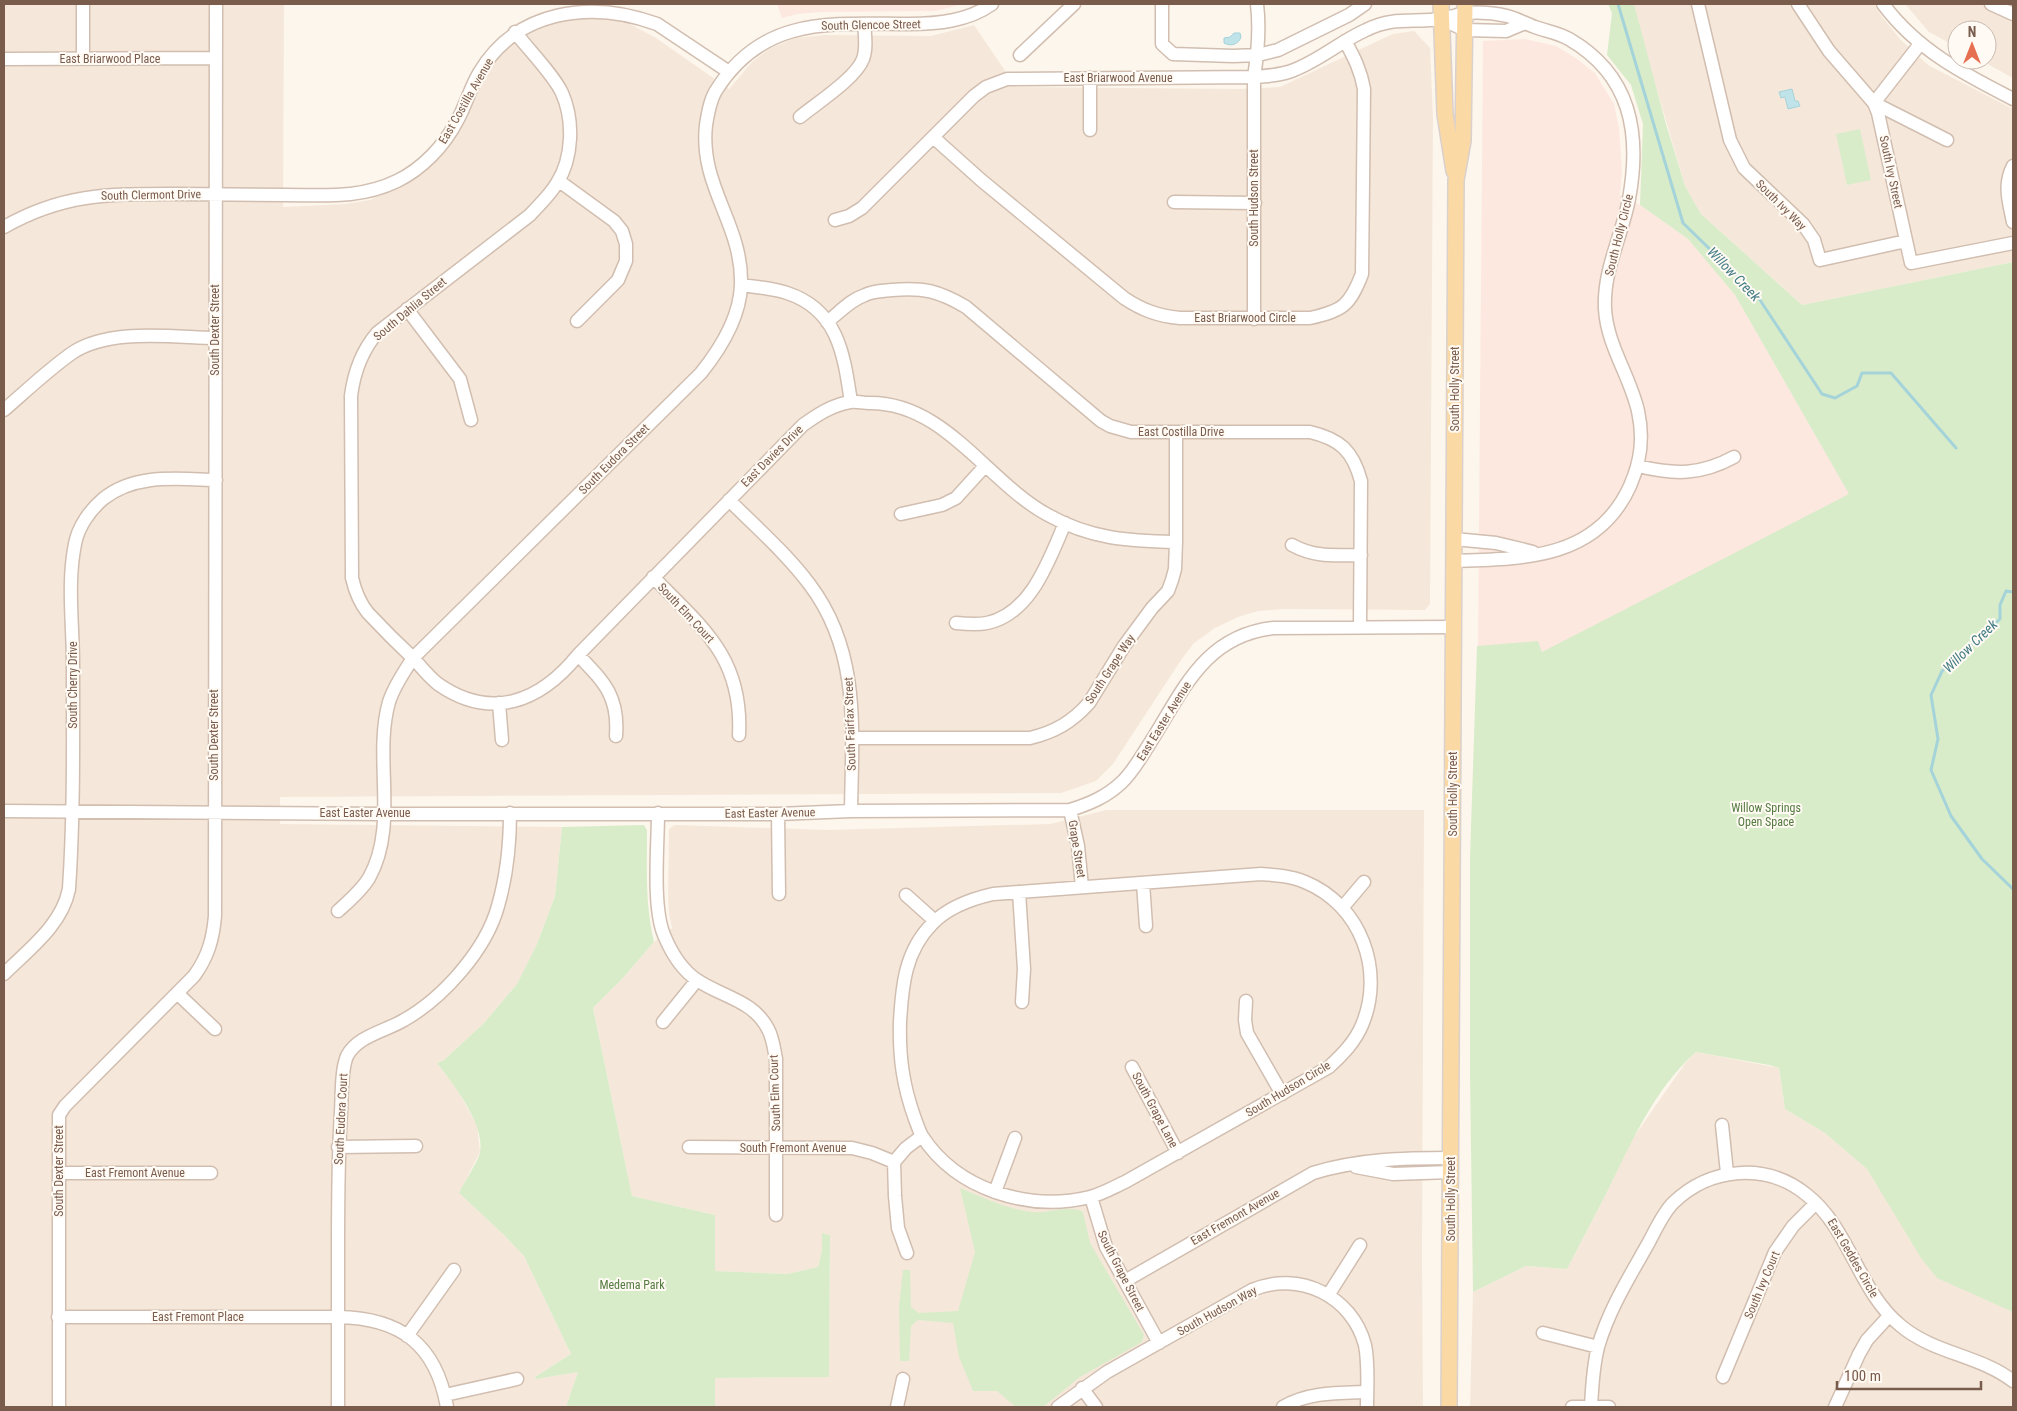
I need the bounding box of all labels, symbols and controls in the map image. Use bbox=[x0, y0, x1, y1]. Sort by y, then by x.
street label: South Glencoe Street bbox=[821, 17, 921, 33]
north arrow bbox=[1947, 20, 1997, 70]
text: N bbox=[1968, 24, 1976, 40]
street label: East Briarwood Place bbox=[60, 52, 161, 66]
street label: East Costilla Avenue bbox=[436, 55, 496, 146]
street label: East Briarwood Avenue bbox=[1063, 71, 1173, 85]
street label: South Ivy Street bbox=[1876, 134, 1906, 210]
street label: South Hudson Street bbox=[1247, 149, 1261, 247]
street label: South Ivy Way bbox=[1753, 177, 1809, 233]
street label: South Clermont Drive bbox=[101, 187, 202, 203]
street label: South Holly Circle bbox=[1602, 192, 1636, 277]
water label: Willow Creek bbox=[1704, 244, 1764, 305]
street label: South Dahlia Street bbox=[371, 274, 450, 344]
street label: South Dexter Street bbox=[208, 284, 222, 376]
street label: East Briarwood Circle bbox=[1194, 311, 1296, 325]
street label: South Holly Street bbox=[1448, 346, 1462, 432]
street label: South Eudora Street bbox=[576, 421, 652, 497]
street label: East Davies Drive bbox=[738, 422, 806, 490]
street label: East Costilla Drive bbox=[1138, 425, 1224, 439]
street label: South Elm Court bbox=[655, 580, 718, 646]
water label: Willow Creek bbox=[1940, 616, 2001, 676]
street label: South Grape Way bbox=[1082, 632, 1138, 706]
street label: South Cherry Drive bbox=[66, 641, 80, 729]
street label: South Fairfax Street bbox=[841, 677, 859, 771]
street label: East Easter Avenue bbox=[1134, 678, 1194, 763]
street label: South Dexter Street bbox=[207, 689, 221, 781]
street label: South Holly Street bbox=[1446, 751, 1460, 837]
park label: Willow Springs Open Space bbox=[1731, 801, 1801, 829]
street label: East Easter Avenue bbox=[724, 805, 816, 821]
street label: East Easter Avenue bbox=[320, 806, 411, 820]
street label: Grape Street bbox=[1065, 819, 1089, 880]
street label: South Elm Court bbox=[767, 1054, 783, 1132]
street label: South Hudson Circle bbox=[1243, 1058, 1333, 1120]
street label: South Grape Lane bbox=[1129, 1070, 1181, 1151]
street label: South Eudora Court bbox=[332, 1072, 350, 1165]
street label: South Dexter Street bbox=[52, 1125, 66, 1217]
street label: South Fremont Avenue bbox=[740, 1141, 847, 1155]
street label: South Holly Street bbox=[1444, 1156, 1458, 1242]
street label: East Fremont Avenue bbox=[85, 1166, 185, 1180]
street label: East Fremont Avenue bbox=[1188, 1186, 1282, 1248]
street label: East Geddes Circle bbox=[1825, 1216, 1881, 1300]
street label: South Grape Street bbox=[1095, 1228, 1148, 1314]
street label: South Ivy Court bbox=[1741, 1249, 1783, 1321]
park label: Medema Park bbox=[599, 1278, 665, 1292]
street label: South Hudson Way bbox=[1175, 1283, 1259, 1339]
street label: East Fremont Place bbox=[152, 1310, 244, 1324]
scale bar bbox=[1837, 1358, 1981, 1390]
text: 100 m bbox=[1844, 1367, 1881, 1385]

